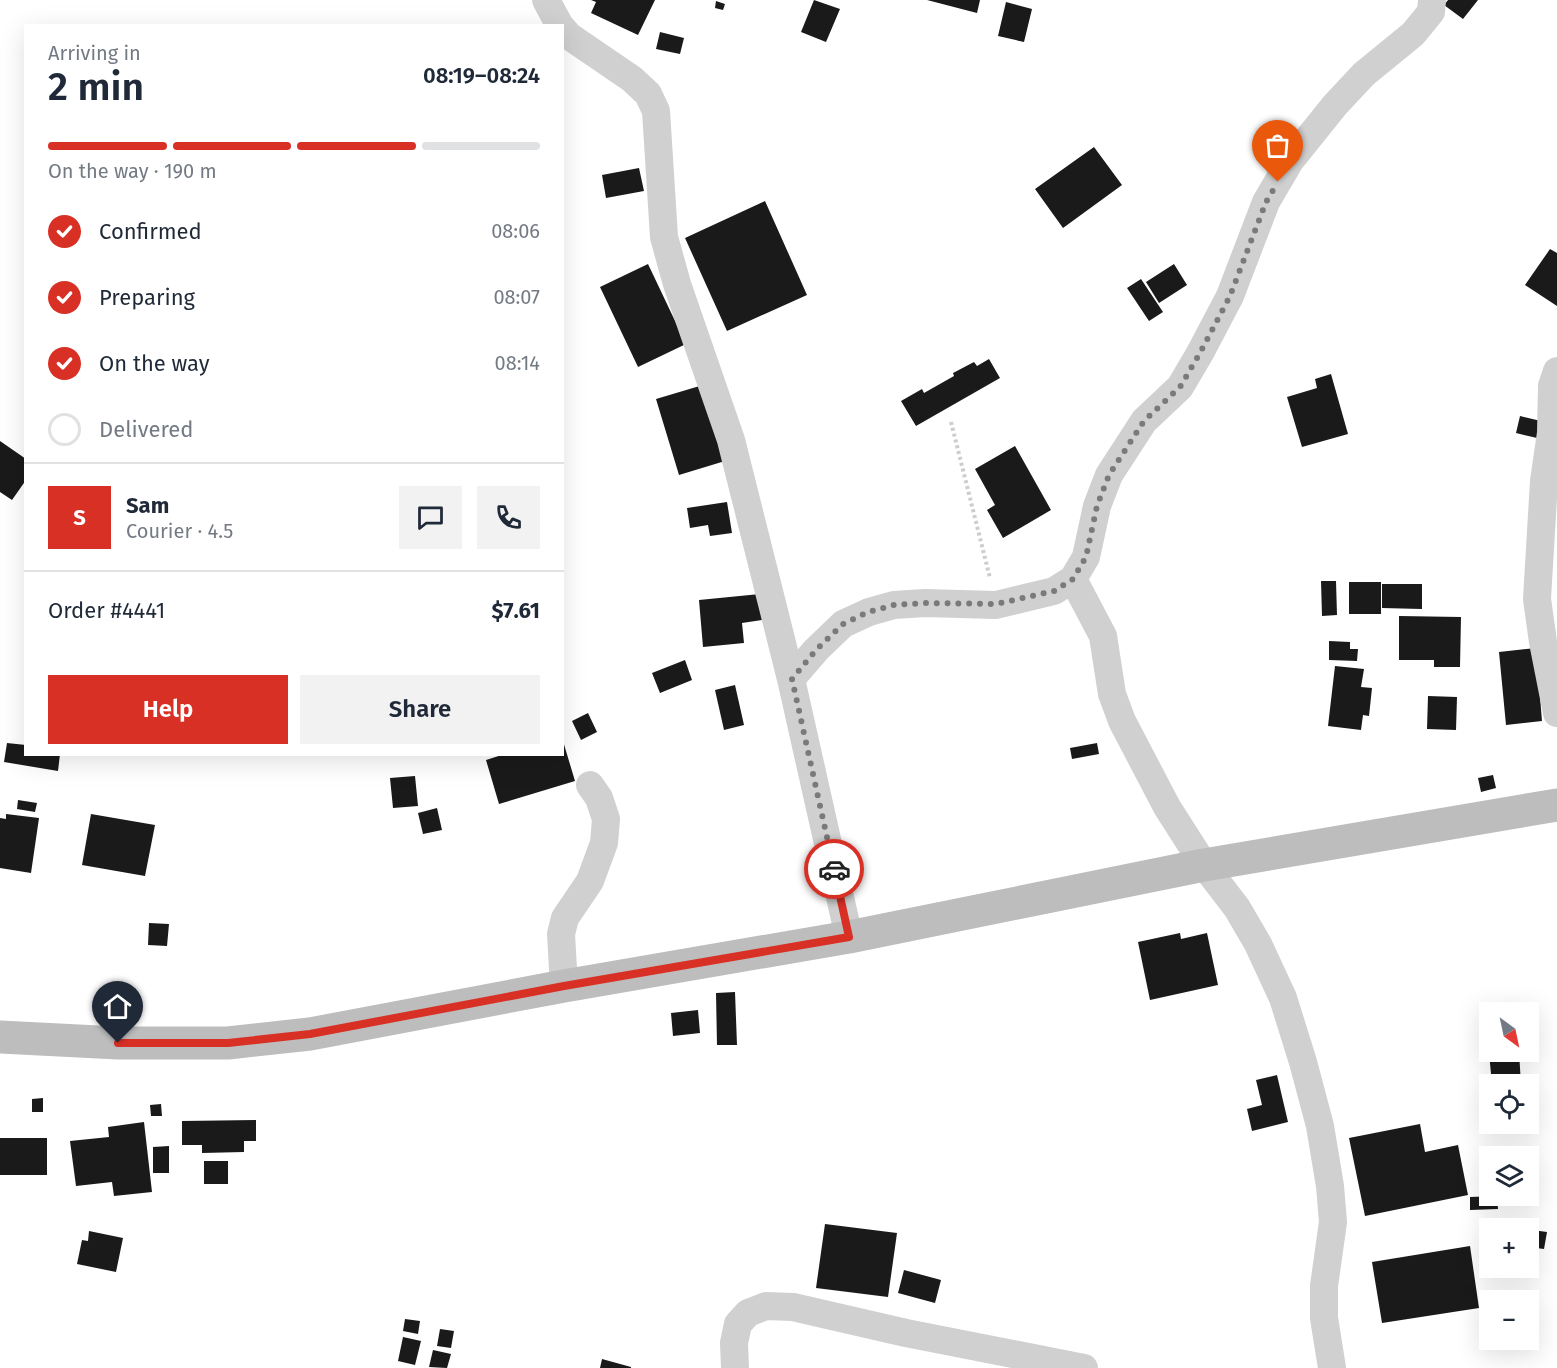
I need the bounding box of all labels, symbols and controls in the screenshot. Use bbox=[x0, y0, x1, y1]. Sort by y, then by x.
text: Arriving in bbox=[48, 41, 141, 65]
text: 08:19–08:24 bbox=[423, 62, 540, 89]
text: 2 min bbox=[48, 64, 144, 110]
pin bbox=[1252, 120, 1303, 182]
icon: bag bbox=[1261, 129, 1294, 162]
text: On the way · 190 m bbox=[48, 159, 217, 183]
icon: check bbox=[48, 215, 81, 248]
text: Confirmed bbox=[99, 218, 202, 245]
text: 08:06 bbox=[491, 219, 540, 243]
icon: check bbox=[48, 281, 81, 314]
text: Preparing bbox=[99, 284, 195, 311]
text: 08:07 bbox=[493, 285, 540, 309]
icon: check bbox=[48, 347, 81, 380]
text: On the way bbox=[99, 350, 210, 377]
text: 08:14 bbox=[495, 351, 540, 375]
text: Delivered bbox=[99, 416, 194, 443]
button: chat bbox=[399, 486, 462, 549]
button: phone bbox=[477, 486, 540, 549]
text: Sam bbox=[126, 492, 169, 519]
text: S bbox=[73, 504, 86, 531]
text: Courier · 4.5 bbox=[126, 519, 233, 543]
text: Order #4441 bbox=[48, 597, 165, 624]
text: $7.61 bbox=[492, 597, 540, 624]
button: Help bbox=[48, 675, 288, 744]
button: Share bbox=[300, 675, 540, 744]
courier bbox=[804, 839, 864, 899]
icon: car bbox=[818, 853, 851, 886]
pin bbox=[92, 981, 143, 1043]
icon: home bbox=[101, 990, 134, 1023]
north arrow bbox=[1479, 1002, 1539, 1062]
map controls bbox=[1479, 1002, 1539, 1350]
button: locate bbox=[1479, 1074, 1539, 1134]
button: layers bbox=[1479, 1146, 1539, 1206]
button: + bbox=[1479, 1218, 1539, 1278]
button: − bbox=[1479, 1290, 1539, 1350]

